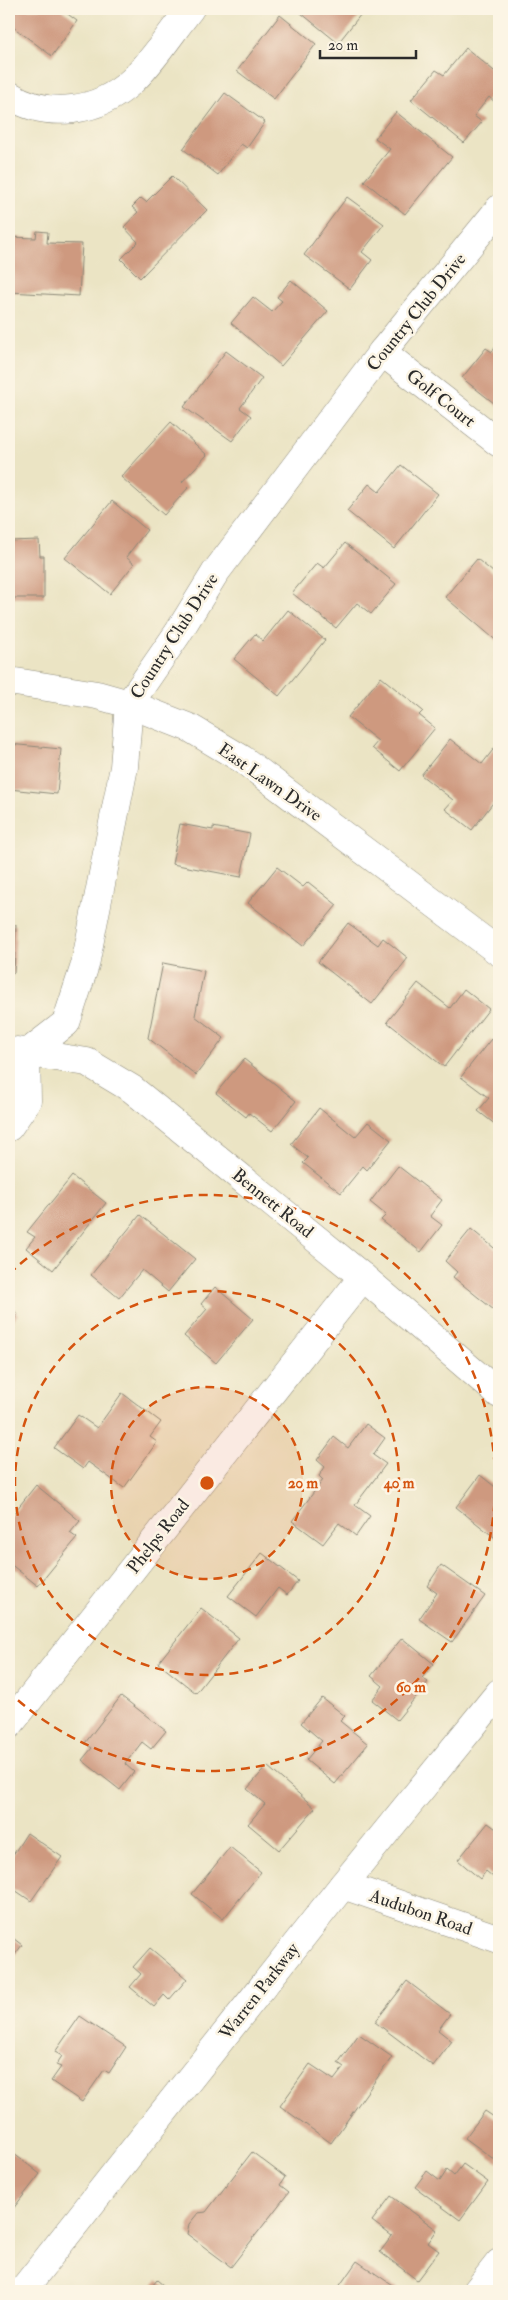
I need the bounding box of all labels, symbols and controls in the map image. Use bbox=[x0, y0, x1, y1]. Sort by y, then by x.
scale bar bbox=[320, 28, 417, 60]
text: 20 m bbox=[328, 36, 358, 55]
street label: Country Club Drive bbox=[362, 248, 471, 376]
street label: Golf Court bbox=[401, 364, 480, 433]
street label: Country Club Drive bbox=[125, 569, 224, 704]
street label: East Lawn Drive bbox=[213, 738, 327, 827]
street label: Bennett Road bbox=[227, 1163, 318, 1243]
centre of rings bbox=[198, 1474, 216, 1492]
text: 20 m bbox=[288, 1474, 318, 1493]
text: 40 m bbox=[383, 1474, 415, 1493]
street label: Phelps Road bbox=[122, 1494, 195, 1578]
text: 60 m bbox=[396, 1678, 426, 1697]
street label: Audubon Road bbox=[366, 1884, 475, 1941]
street label: Warren Parkway bbox=[214, 1937, 305, 2045]

